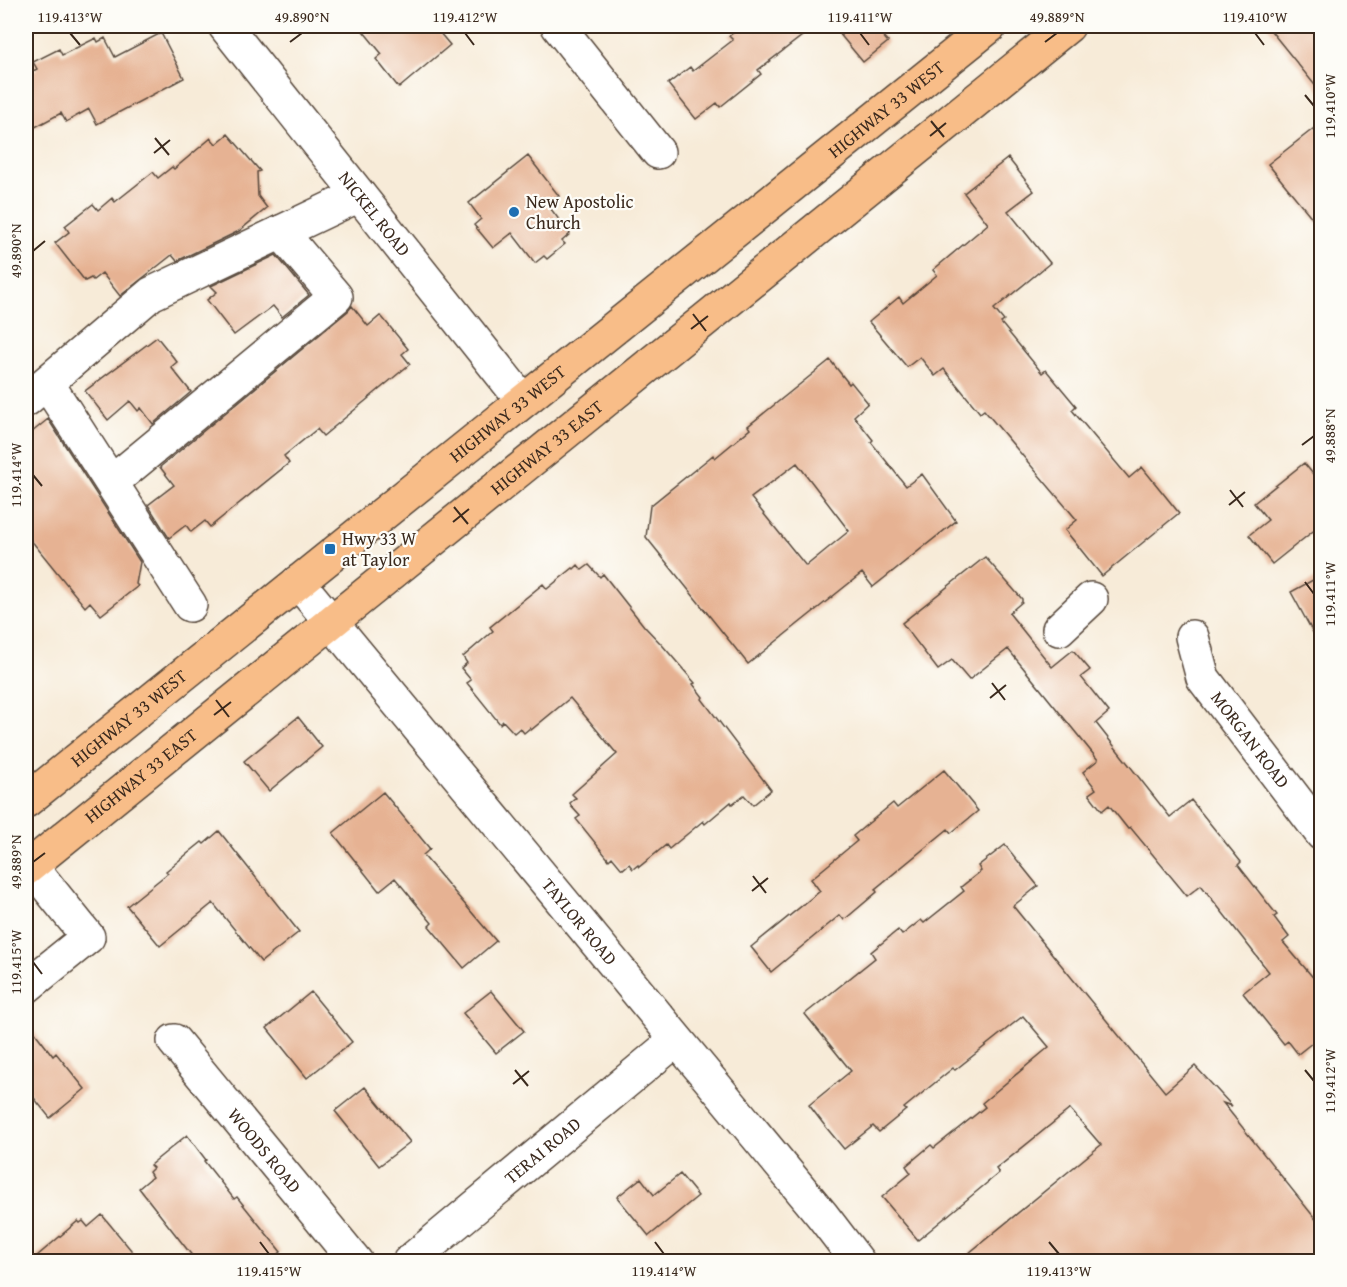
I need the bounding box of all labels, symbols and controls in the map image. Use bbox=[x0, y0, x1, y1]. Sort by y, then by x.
text: 119.413°W bbox=[37, 6, 103, 27]
text: 49.890°N bbox=[275, 6, 330, 27]
text: 119.412°W bbox=[432, 6, 498, 27]
text: 119.411°W bbox=[827, 6, 893, 27]
text: 49.889°N bbox=[1030, 6, 1085, 27]
text: 119.410°W bbox=[1222, 6, 1288, 27]
street label: HIGHWAY 33 WEST bbox=[822, 54, 950, 164]
text: 119.410°W bbox=[1319, 73, 1340, 139]
street label: NICKEL ROAD bbox=[332, 165, 417, 262]
place label: New Apostolic Church bbox=[526, 188, 634, 236]
marker: New Apostolic Church bbox=[507, 205, 521, 219]
text: 49.890°N bbox=[5, 223, 26, 278]
street label: HIGHWAY 33 WEST bbox=[443, 358, 571, 469]
street label: HIGHWAY 33 EAST bbox=[484, 393, 609, 501]
text: 49.888°N bbox=[1319, 408, 1340, 463]
text: 119.414°W bbox=[5, 442, 26, 508]
place label: Hwy 33 W at Taylor bbox=[342, 525, 417, 573]
marker: Hwy 33 W at Taylor bbox=[323, 542, 337, 556]
text: 119.411°W bbox=[1319, 561, 1340, 627]
street label: HIGHWAY 33 WEST bbox=[64, 663, 193, 773]
street label: MORGAN ROAD bbox=[1205, 685, 1296, 794]
street label: HIGHWAY 33 EAST bbox=[78, 722, 203, 830]
text: 49.889°N bbox=[5, 834, 26, 889]
street label: TAYLOR ROAD bbox=[535, 872, 624, 971]
text: 119.415°W bbox=[5, 929, 26, 995]
text: 119.412°W bbox=[1319, 1048, 1340, 1114]
street label: WOODS ROAD bbox=[221, 1102, 308, 1199]
street label: TERAI ROAD bbox=[498, 1110, 587, 1190]
text: 119.415°W bbox=[236, 1260, 302, 1281]
text: 119.414°W bbox=[631, 1260, 697, 1281]
text: 119.413°W bbox=[1026, 1260, 1092, 1281]

